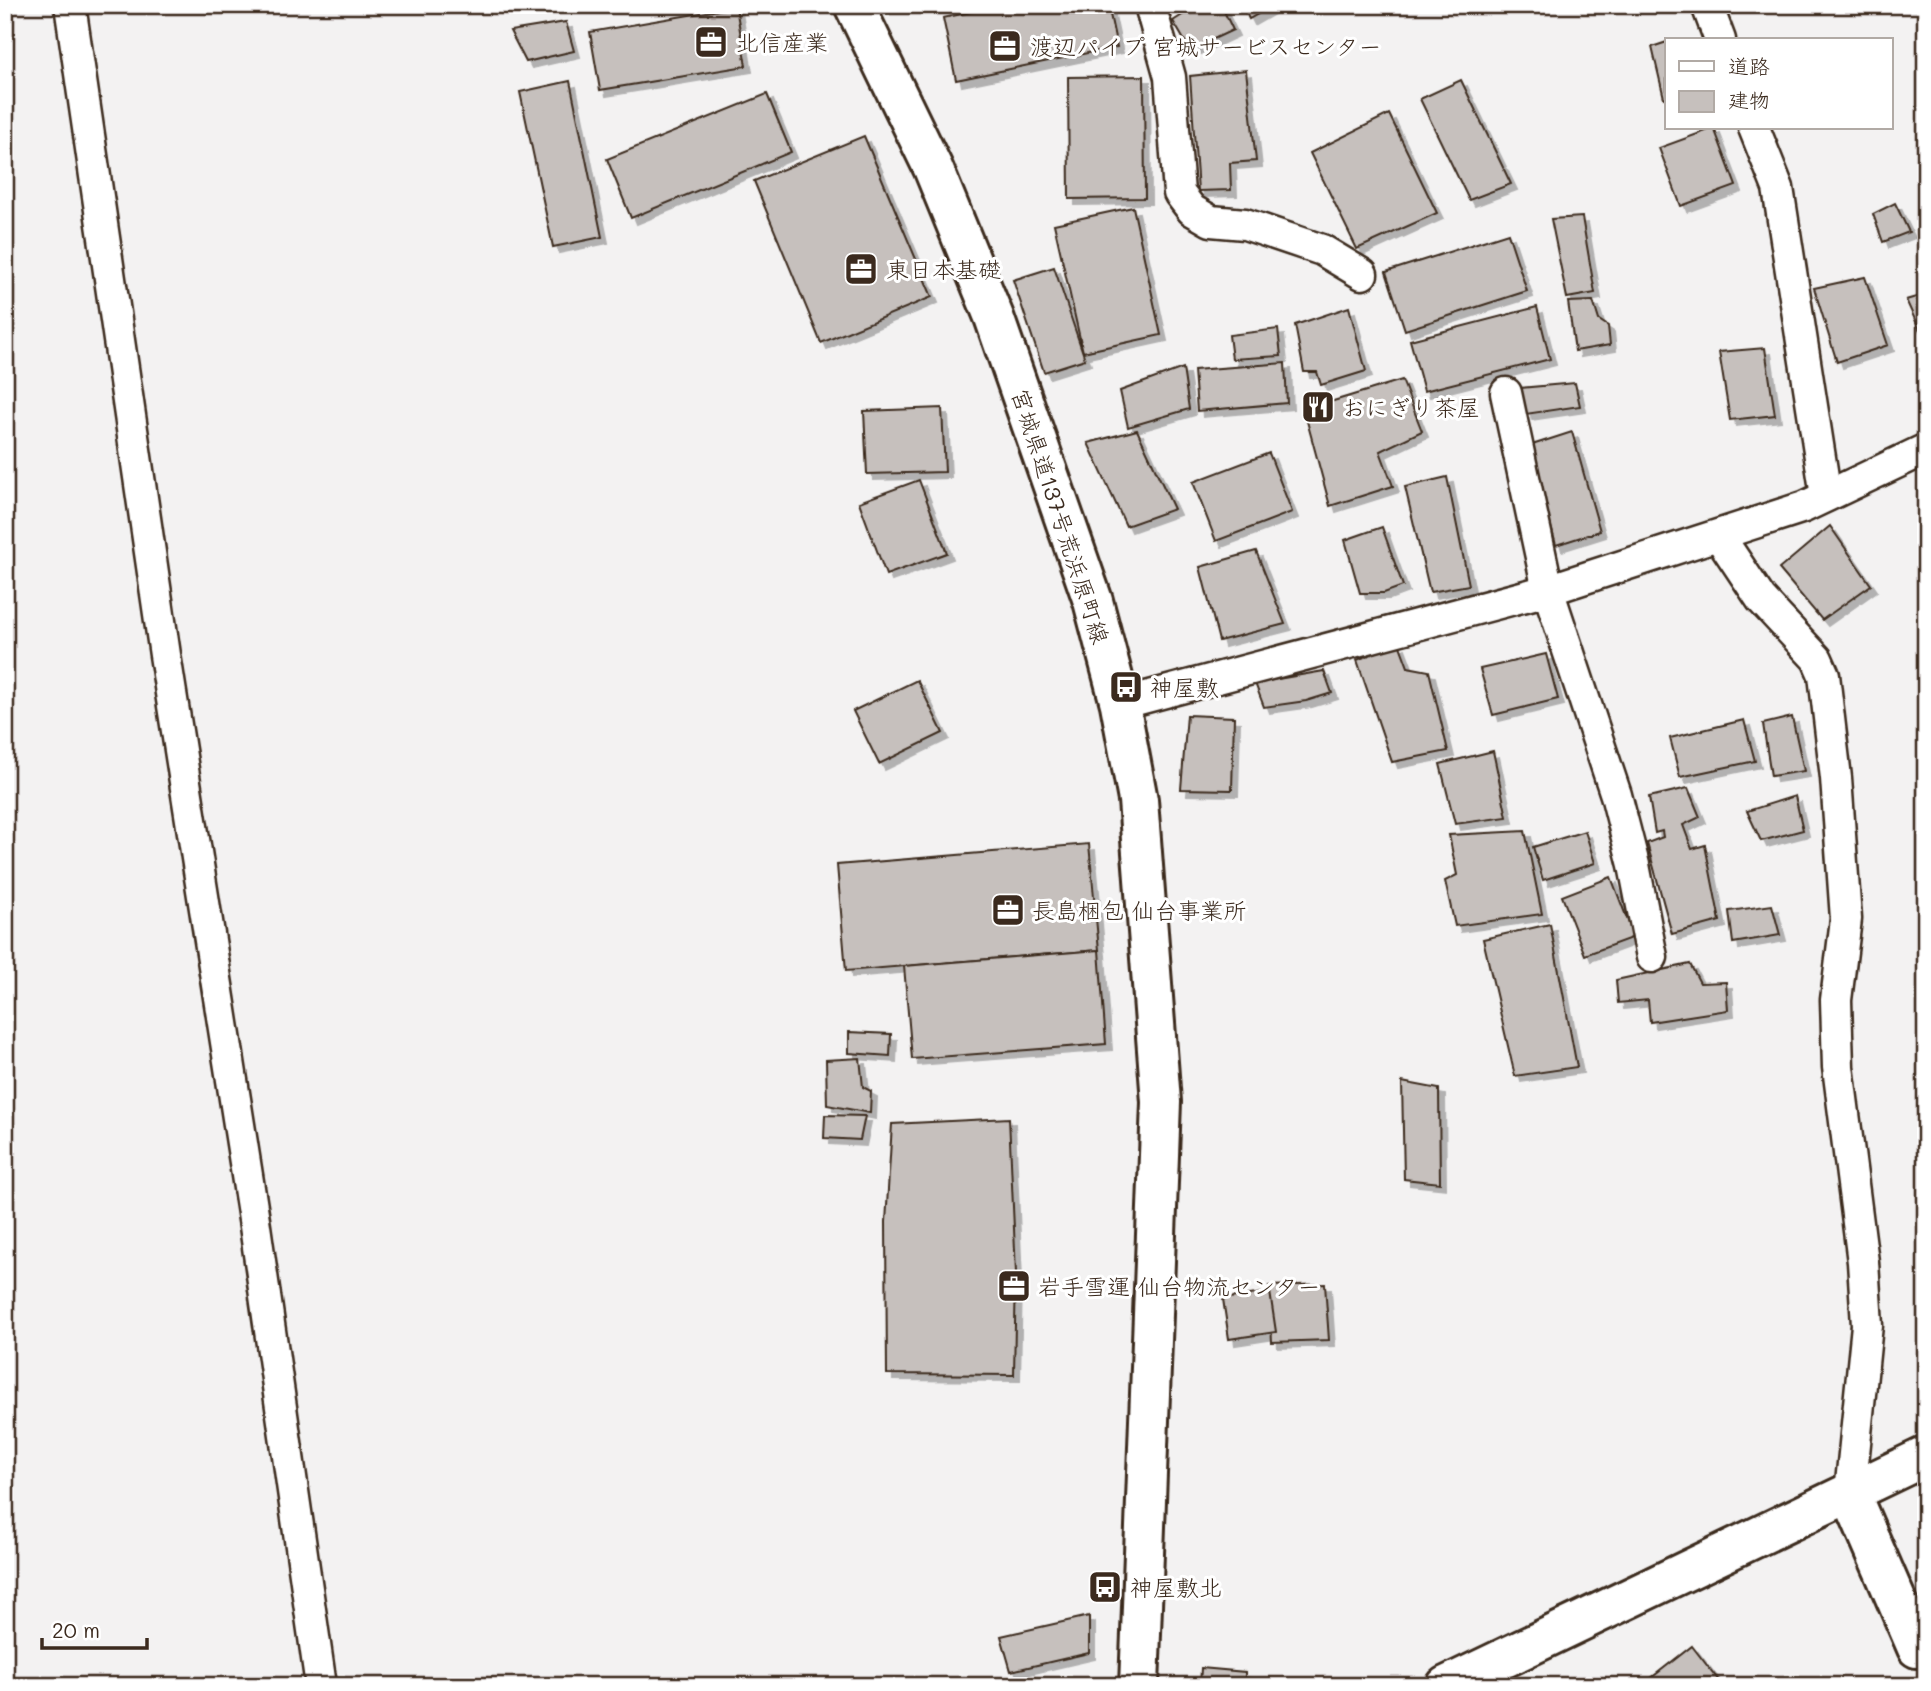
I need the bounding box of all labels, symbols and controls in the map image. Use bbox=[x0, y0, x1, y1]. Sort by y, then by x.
office icon: 北信産業 bbox=[692, 23, 730, 61]
place label: 北信産業 bbox=[736, 27, 828, 57]
office icon: 渡辺パイプ 宮城サービスセンター bbox=[986, 27, 1024, 65]
place label: 渡辺パイプ 宮城サービスセンター bbox=[1030, 31, 1381, 61]
legend bbox=[1665, 38, 1892, 130]
text: 道路 bbox=[1728, 52, 1770, 79]
text: 建物 bbox=[1728, 86, 1770, 113]
office icon: 東日本基礎 bbox=[842, 250, 880, 288]
place label: 東日本基礎 bbox=[886, 254, 1001, 284]
street label: 宮城県道137号荒浜原町線 bbox=[1006, 385, 1116, 647]
restaurant icon: おにぎり茶屋 bbox=[1299, 388, 1337, 426]
place label: おにぎり茶屋 bbox=[1342, 392, 1480, 422]
bus stop icon: 神屋敷 bbox=[1107, 668, 1145, 706]
place label: 神屋敷 bbox=[1150, 672, 1219, 702]
office icon: 長島梱包 仙台事業所 bbox=[989, 891, 1027, 929]
place label: 長島梱包 仙台事業所 bbox=[1032, 895, 1246, 925]
office icon: 岩手雪運 仙台物流センター bbox=[995, 1267, 1033, 1305]
place label: 岩手雪運 仙台物流センター bbox=[1038, 1271, 1320, 1301]
bus stop icon: 神屋敷北 bbox=[1086, 1568, 1124, 1606]
place label: 神屋敷北 bbox=[1130, 1572, 1222, 1602]
scale bar bbox=[42, 1607, 147, 1651]
text: 20 m bbox=[52, 1616, 100, 1643]

